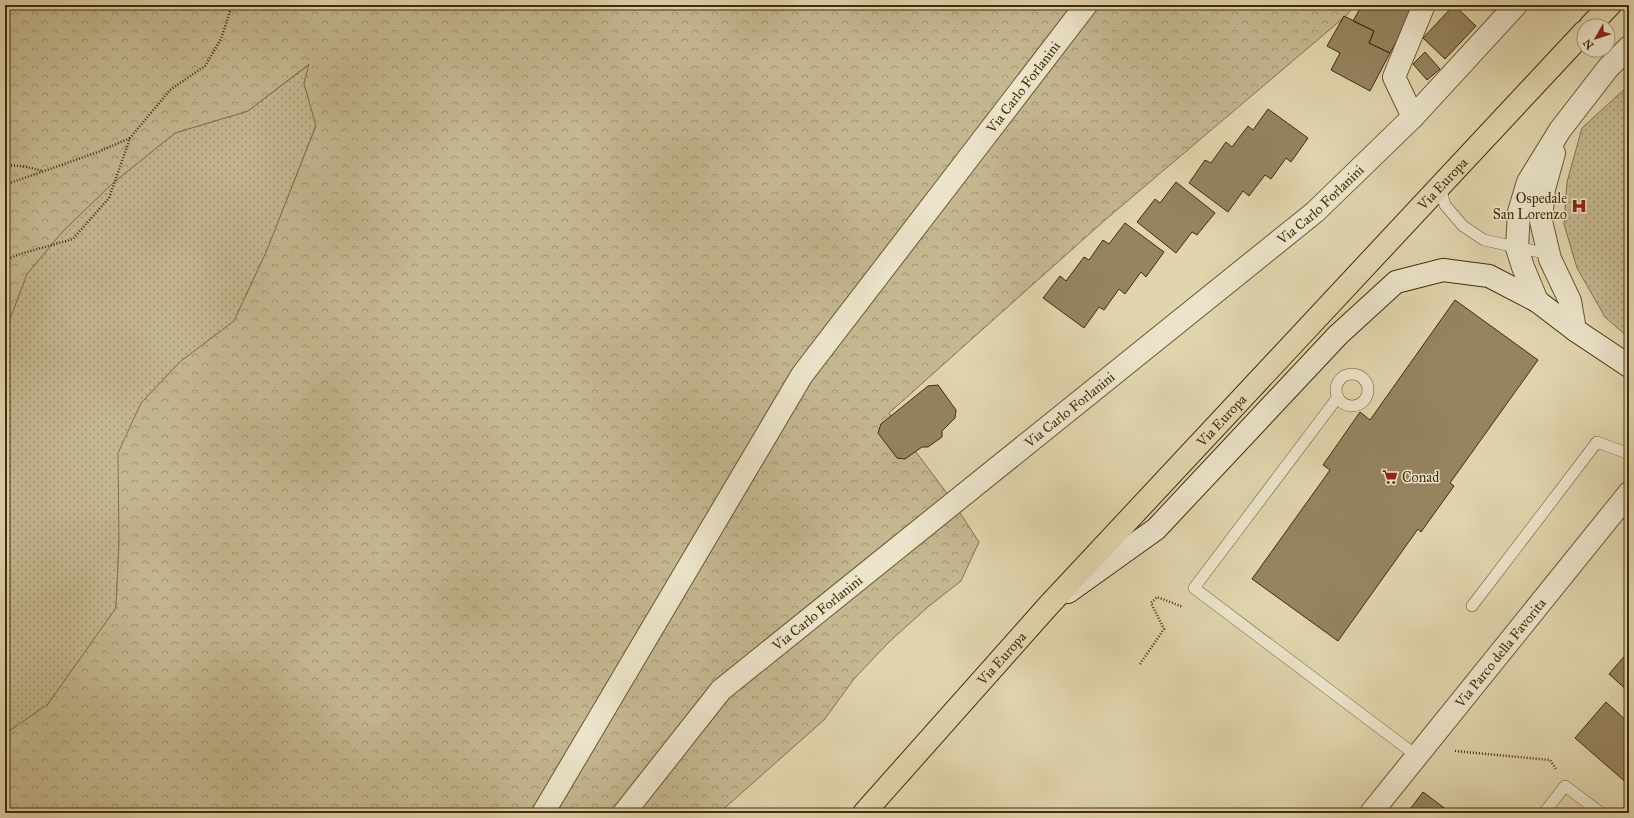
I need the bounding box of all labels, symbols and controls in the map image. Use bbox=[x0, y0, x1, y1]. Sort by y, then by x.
north arrow bbox=[1576, 18, 1616, 58]
text: N bbox=[1580, 36, 1597, 52]
street label: Via Carlo Forlanini bbox=[982, 38, 1064, 137]
street label: Via Europa bbox=[1414, 154, 1471, 214]
street label: Via Carlo Forlanini bbox=[1273, 161, 1368, 249]
place label: Ospedale San Lorenzo bbox=[1493, 190, 1567, 223]
hospital icon: Ospedale San Lorenzo bbox=[1570, 197, 1588, 215]
street label: Via Carlo Forlanini bbox=[1021, 368, 1118, 452]
street label: Via Europa bbox=[1193, 391, 1250, 451]
supermarket icon: Conad bbox=[1381, 468, 1399, 486]
place label: Conad bbox=[1402, 469, 1439, 486]
street label: Via Carlo Forlanini bbox=[768, 572, 866, 655]
street label: Via Parco della Favorita bbox=[1451, 595, 1550, 712]
street label: Via Europa bbox=[973, 628, 1030, 689]

